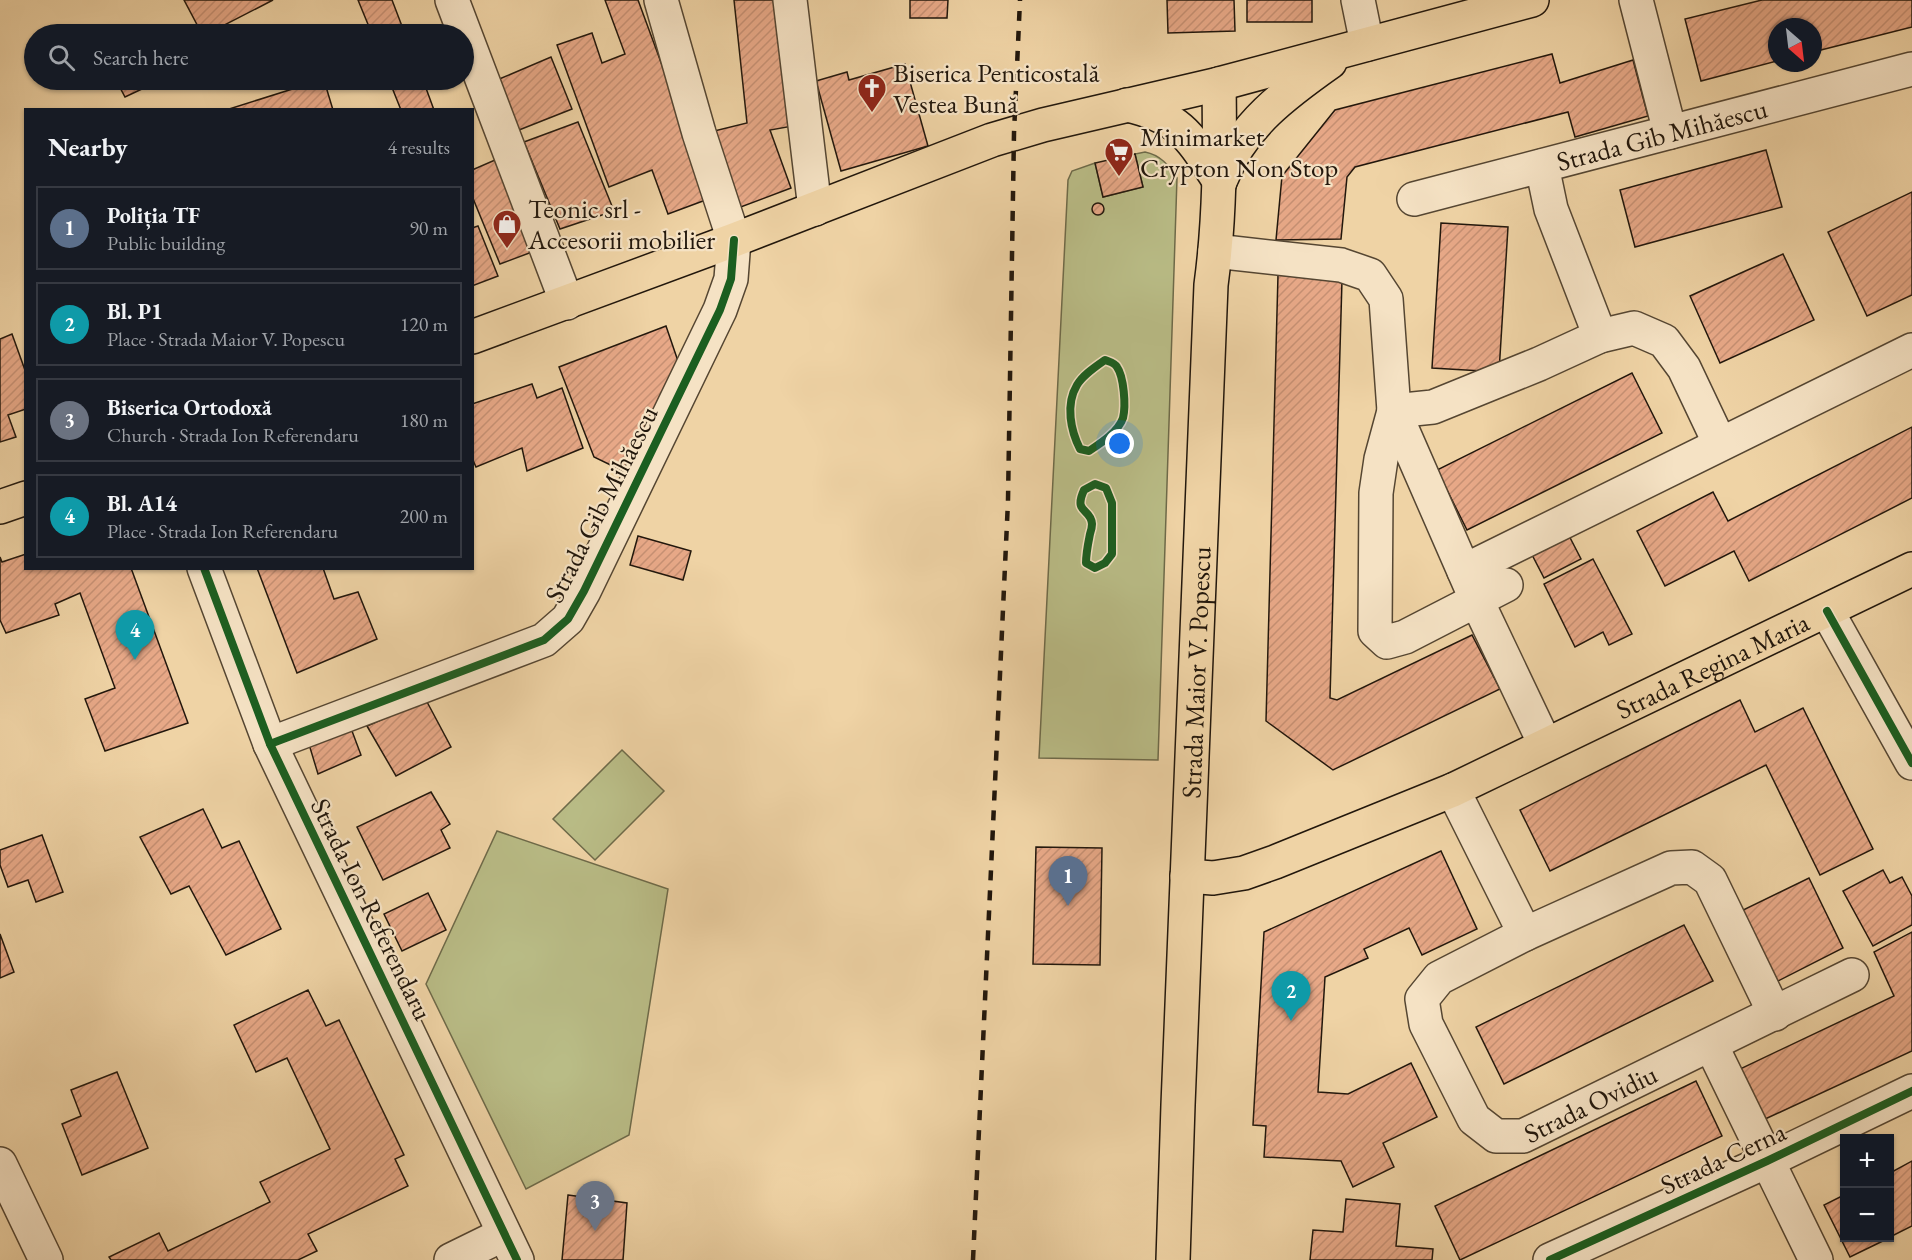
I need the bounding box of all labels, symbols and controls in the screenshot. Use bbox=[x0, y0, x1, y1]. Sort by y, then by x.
north arrow bbox=[1768, 18, 1822, 72]
search box bbox=[24, 24, 474, 90]
icon: search bbox=[45, 41, 78, 74]
text: Search here bbox=[93, 43, 188, 72]
place label: Biserica Penticostală Vestea Bună bbox=[893, 55, 1100, 121]
church icon: Biserica Penticostală Vestea Bună bbox=[856, 72, 888, 114]
street label: Strada Gib Mihăescu bbox=[1553, 90, 1771, 179]
place label: Minimarket Crypton Non Stop bbox=[1140, 119, 1338, 185]
text: Nearby bbox=[48, 130, 128, 164]
text: 4 results bbox=[387, 134, 450, 160]
supermarket icon: Minimarket Crypton Non Stop bbox=[1103, 136, 1135, 178]
place label: Teonic srl - Accesorii mobilier bbox=[527, 191, 715, 257]
text: Poliția TF bbox=[107, 201, 200, 230]
shop icon: Teonic srl - Accesorii mobilier bbox=[491, 208, 523, 250]
text: 1 bbox=[64, 215, 75, 241]
text: 90 m bbox=[409, 215, 448, 241]
text: Public building bbox=[107, 230, 225, 256]
text: Bl. P1 bbox=[107, 297, 163, 326]
text: 2 bbox=[64, 311, 75, 337]
text: 120 m bbox=[400, 311, 448, 337]
text: Place · Strada Maior V. Popescu bbox=[107, 326, 345, 352]
text: Biserica Ortodoxă bbox=[107, 393, 272, 422]
street label: Strada Gib Mihăescu bbox=[536, 400, 666, 608]
text: 3 bbox=[64, 407, 75, 433]
text: 180 m bbox=[400, 407, 448, 433]
text: Church · Strada Ion Referendaru bbox=[107, 422, 359, 448]
your location bbox=[1105, 429, 1134, 458]
text: Bl. A14 bbox=[107, 489, 177, 518]
text: 4 bbox=[64, 503, 75, 529]
text: 200 m bbox=[400, 503, 448, 529]
text: Place · Strada Ion Referendaru bbox=[107, 518, 338, 544]
street label: Strada Maior V. Popescu bbox=[1173, 546, 1218, 799]
street label: Strada Regina Maria bbox=[1610, 604, 1815, 727]
pin: 4 bbox=[116, 610, 154, 660]
street label: Strada Ion Referendaru bbox=[303, 792, 441, 1026]
pin: 1 bbox=[1048, 856, 1088, 906]
pin: 2 bbox=[1272, 972, 1310, 1021]
street label: Strada Ovidiu bbox=[1518, 1056, 1663, 1151]
street label: Strada Cerna bbox=[1655, 1114, 1792, 1202]
map controls bbox=[1840, 1134, 1894, 1242]
button: + bbox=[1840, 1134, 1894, 1188]
pin: 3 bbox=[576, 1182, 614, 1231]
button: − bbox=[1840, 1188, 1894, 1242]

